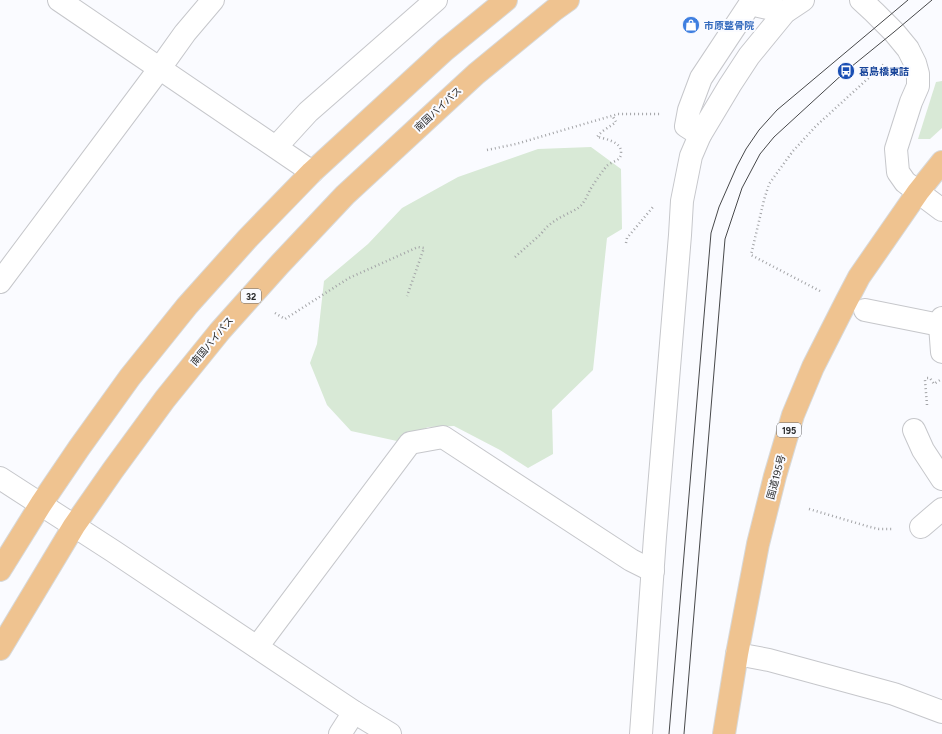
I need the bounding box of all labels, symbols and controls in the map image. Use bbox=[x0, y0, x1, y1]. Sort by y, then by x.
shop icon: 市原整骨院 bbox=[681, 15, 701, 35]
place label: 市原整骨院 bbox=[704, 19, 754, 32]
bus stop icon: 葛島橋東詰 bbox=[836, 61, 856, 81]
place label: 葛島橋東詰 bbox=[859, 65, 909, 78]
street label: 南国バイパス bbox=[412, 84, 464, 134]
road number: 32 bbox=[241, 289, 261, 303]
street label: 南国バイパス bbox=[188, 314, 236, 368]
road number: 195 bbox=[777, 423, 801, 437]
street label: 国道195号 bbox=[764, 453, 788, 501]

